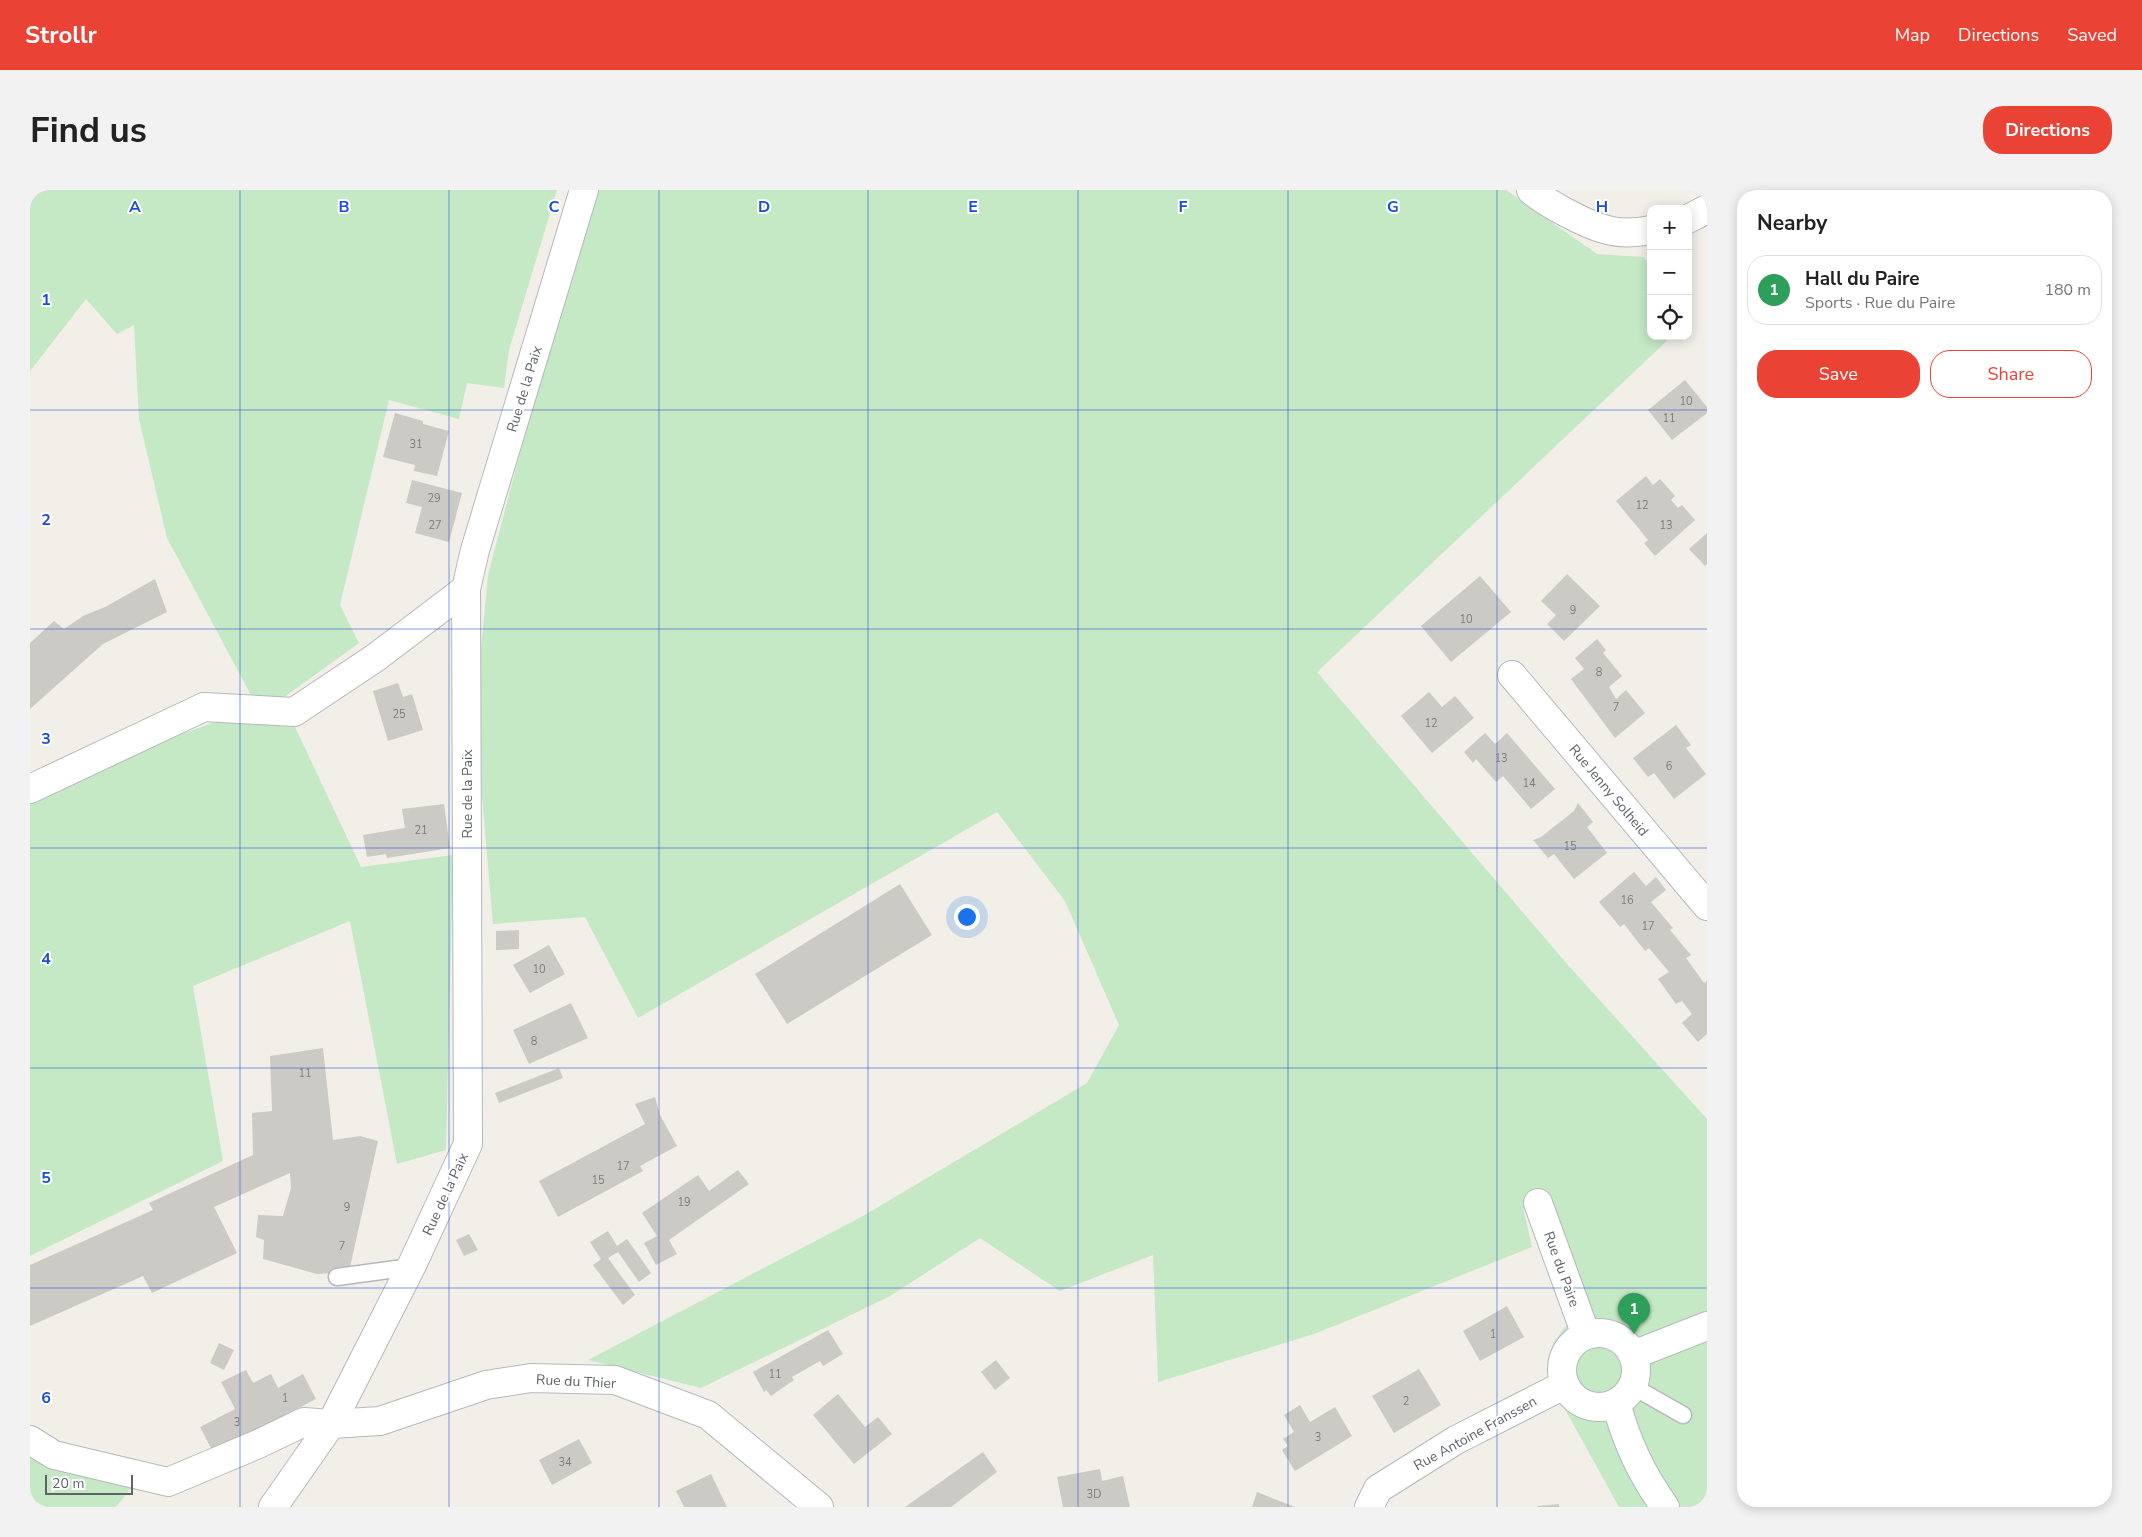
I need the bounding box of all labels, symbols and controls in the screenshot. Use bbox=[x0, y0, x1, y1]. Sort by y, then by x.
text: Strollr bbox=[25, 19, 97, 51]
text: Map bbox=[1895, 23, 1930, 47]
text: Directions bbox=[1958, 23, 2039, 47]
text: Saved bbox=[2067, 23, 2117, 47]
button: Directions bbox=[1983, 106, 2112, 154]
text: Find us bbox=[30, 107, 147, 154]
text: A bbox=[129, 196, 141, 218]
text: B bbox=[338, 196, 350, 218]
text: C bbox=[549, 196, 560, 218]
text: D bbox=[758, 196, 770, 218]
text: E bbox=[968, 196, 978, 218]
text: F bbox=[1179, 196, 1188, 218]
text: G bbox=[1387, 196, 1399, 218]
text: H bbox=[1596, 196, 1608, 218]
map controls bbox=[1647, 205, 1692, 340]
button: + bbox=[1647, 205, 1692, 250]
text: Nearby bbox=[1757, 209, 1827, 237]
button: − bbox=[1647, 250, 1692, 295]
text: Hall du Paire bbox=[1805, 266, 1920, 292]
text: 1 bbox=[1769, 279, 1779, 301]
text: 180 m bbox=[2044, 279, 2091, 301]
text: 1 bbox=[41, 289, 51, 311]
text: Sports · Rue du Paire bbox=[1805, 292, 1955, 314]
button: locate bbox=[1647, 295, 1692, 340]
street label: Rue de la Paix bbox=[502, 343, 547, 435]
button: Save bbox=[1757, 350, 1920, 398]
button: Share bbox=[1930, 350, 2092, 398]
house number: 10 bbox=[1679, 394, 1693, 409]
house number: 11 bbox=[1662, 411, 1676, 426]
house number: 31 bbox=[409, 437, 423, 452]
house number: 29 bbox=[427, 491, 441, 506]
house number: 12 bbox=[1635, 498, 1649, 513]
text: 2 bbox=[41, 509, 51, 531]
house number: 27 bbox=[428, 518, 442, 533]
house number: 13 bbox=[1659, 518, 1673, 533]
house number: 9 bbox=[1570, 603, 1576, 618]
house number: 10 bbox=[1459, 612, 1473, 627]
house number: 8 bbox=[1596, 665, 1603, 680]
house number: 7 bbox=[1613, 700, 1619, 715]
house number: 25 bbox=[392, 707, 406, 722]
house number: 12 bbox=[1424, 716, 1438, 731]
text: 3 bbox=[41, 728, 51, 750]
street label: Rue Jenny Solheid bbox=[1565, 740, 1653, 840]
street label: Rue de la Paix bbox=[458, 749, 477, 839]
house number: 13 bbox=[1494, 751, 1508, 766]
house number: 6 bbox=[1666, 759, 1673, 774]
house number: 14 bbox=[1522, 776, 1536, 791]
house number: 21 bbox=[414, 823, 428, 838]
house number: 15 bbox=[1563, 839, 1577, 854]
house number: 16 bbox=[1620, 893, 1634, 908]
your location bbox=[954, 904, 980, 930]
house number: 17 bbox=[1641, 919, 1655, 934]
text: 4 bbox=[41, 948, 51, 970]
house number: 10 bbox=[532, 962, 546, 977]
house number: 8 bbox=[531, 1034, 538, 1049]
house number: 11 bbox=[298, 1066, 312, 1081]
street label: Rue de la Paix bbox=[418, 1149, 473, 1239]
house number: 17 bbox=[616, 1159, 630, 1174]
text: 5 bbox=[41, 1167, 51, 1189]
house number: 15 bbox=[591, 1173, 605, 1188]
house number: 19 bbox=[677, 1195, 691, 1210]
house number: 9 bbox=[344, 1200, 350, 1215]
street label: Rue du Paire bbox=[1539, 1229, 1584, 1310]
house number: 7 bbox=[339, 1239, 345, 1254]
pin: 1 bbox=[1618, 1293, 1650, 1334]
house number: 1 bbox=[1490, 1327, 1496, 1342]
house number: 11 bbox=[768, 1367, 782, 1382]
street label: Rue du Thier bbox=[536, 1370, 616, 1393]
text: 6 bbox=[41, 1387, 51, 1409]
house number: 1 bbox=[282, 1391, 288, 1406]
street label: Rue Antoine Franssen bbox=[1410, 1392, 1540, 1475]
house number: 2 bbox=[1403, 1394, 1409, 1409]
house number: 3 bbox=[234, 1415, 240, 1430]
house number: 3 bbox=[1315, 1430, 1321, 1445]
house number: 34 bbox=[558, 1455, 572, 1470]
scale bar bbox=[45, 1472, 132, 1495]
text: 20 m bbox=[52, 1474, 84, 1493]
house number: 3D bbox=[1087, 1487, 1101, 1502]

